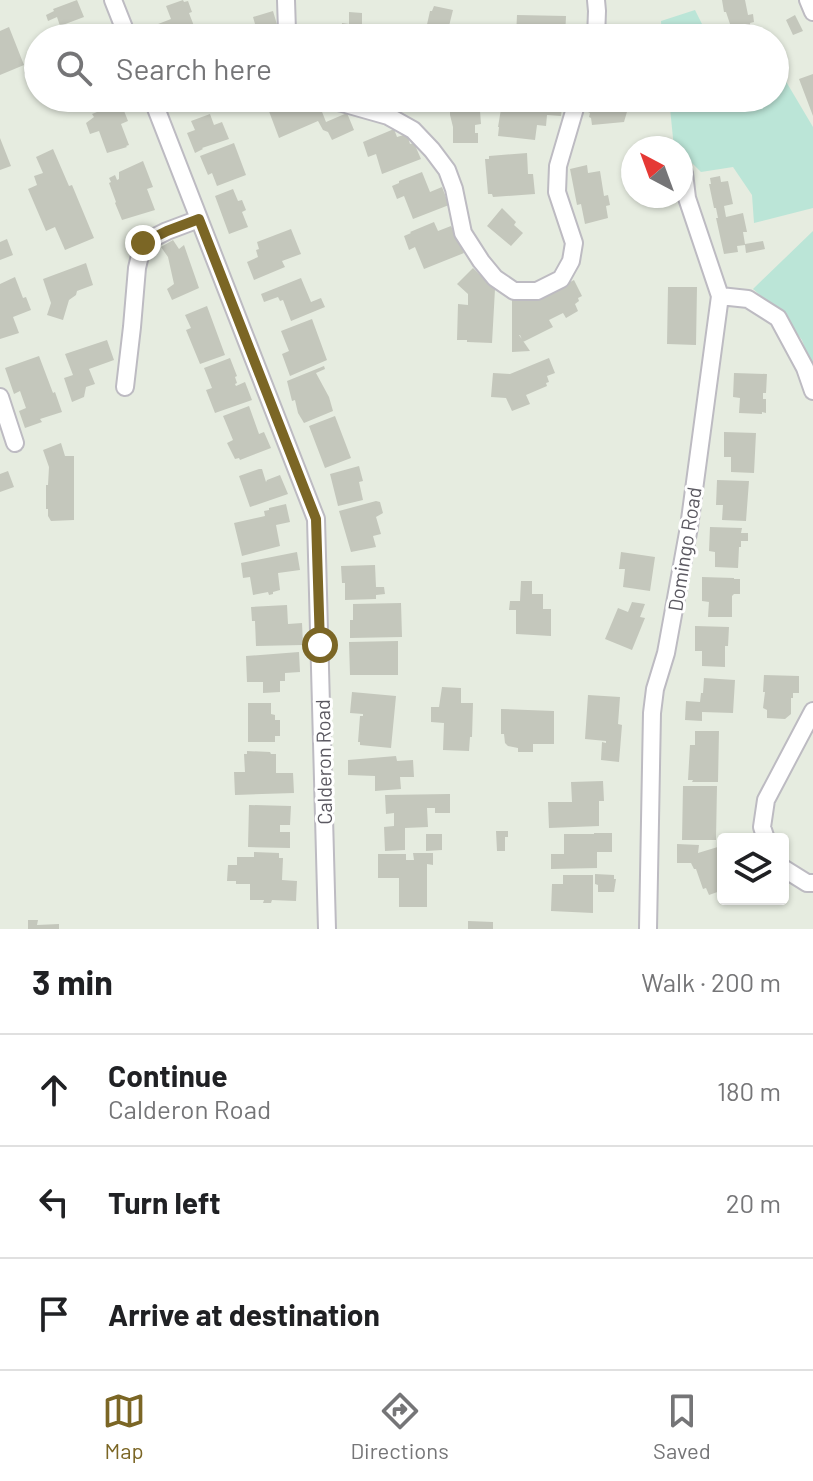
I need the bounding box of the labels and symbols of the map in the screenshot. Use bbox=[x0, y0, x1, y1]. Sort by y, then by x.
north arrow bbox=[621, 136, 693, 208]
route end bbox=[125, 225, 161, 261]
street label: Domingo Road bbox=[662, 485, 706, 613]
route start bbox=[302, 627, 338, 663]
street label: Calderon Road bbox=[310, 699, 336, 825]

